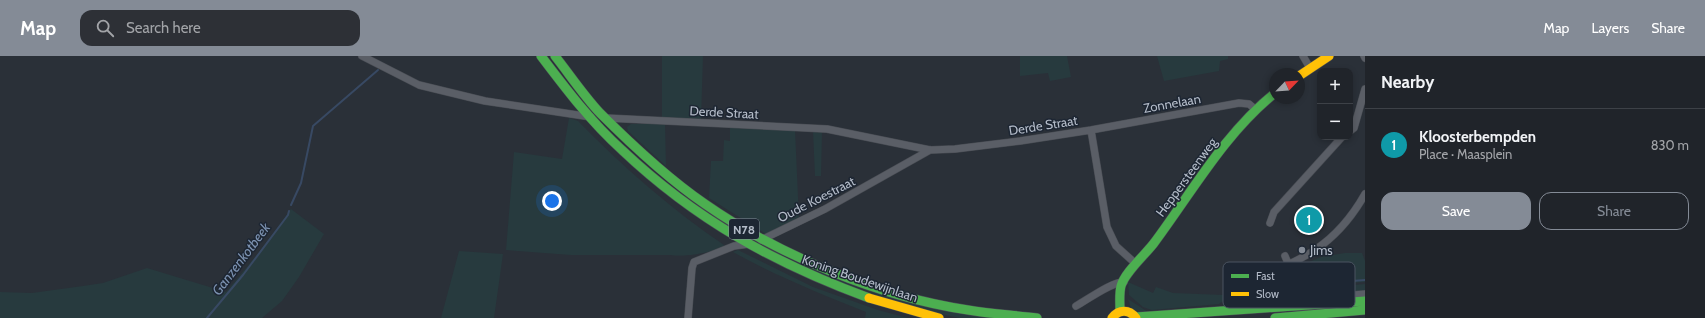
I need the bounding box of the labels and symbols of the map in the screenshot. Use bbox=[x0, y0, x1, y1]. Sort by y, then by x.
north arrow bbox=[1269, 68, 1305, 104]
street label: Zonnelaan bbox=[1142, 90, 1202, 116]
street label: Derde Straat bbox=[689, 102, 760, 122]
street label: Derde Straat bbox=[1008, 112, 1079, 138]
street label: Heppersteenweg bbox=[1152, 134, 1220, 220]
street label: Oude Koestraat bbox=[775, 172, 858, 225]
your location bbox=[542, 191, 562, 211]
pin: 1 bbox=[1296, 205, 1322, 235]
water label: Ganzenkotbeek bbox=[208, 218, 275, 299]
road number: N78 bbox=[729, 219, 759, 239]
place label: Jims bbox=[1309, 242, 1333, 258]
marker: Jims bbox=[1297, 245, 1307, 255]
street label: Koning Boudewijnlaan bbox=[800, 251, 920, 306]
legend bbox=[1223, 262, 1355, 308]
text: Fast bbox=[1256, 269, 1275, 283]
text: Slow bbox=[1256, 287, 1279, 301]

